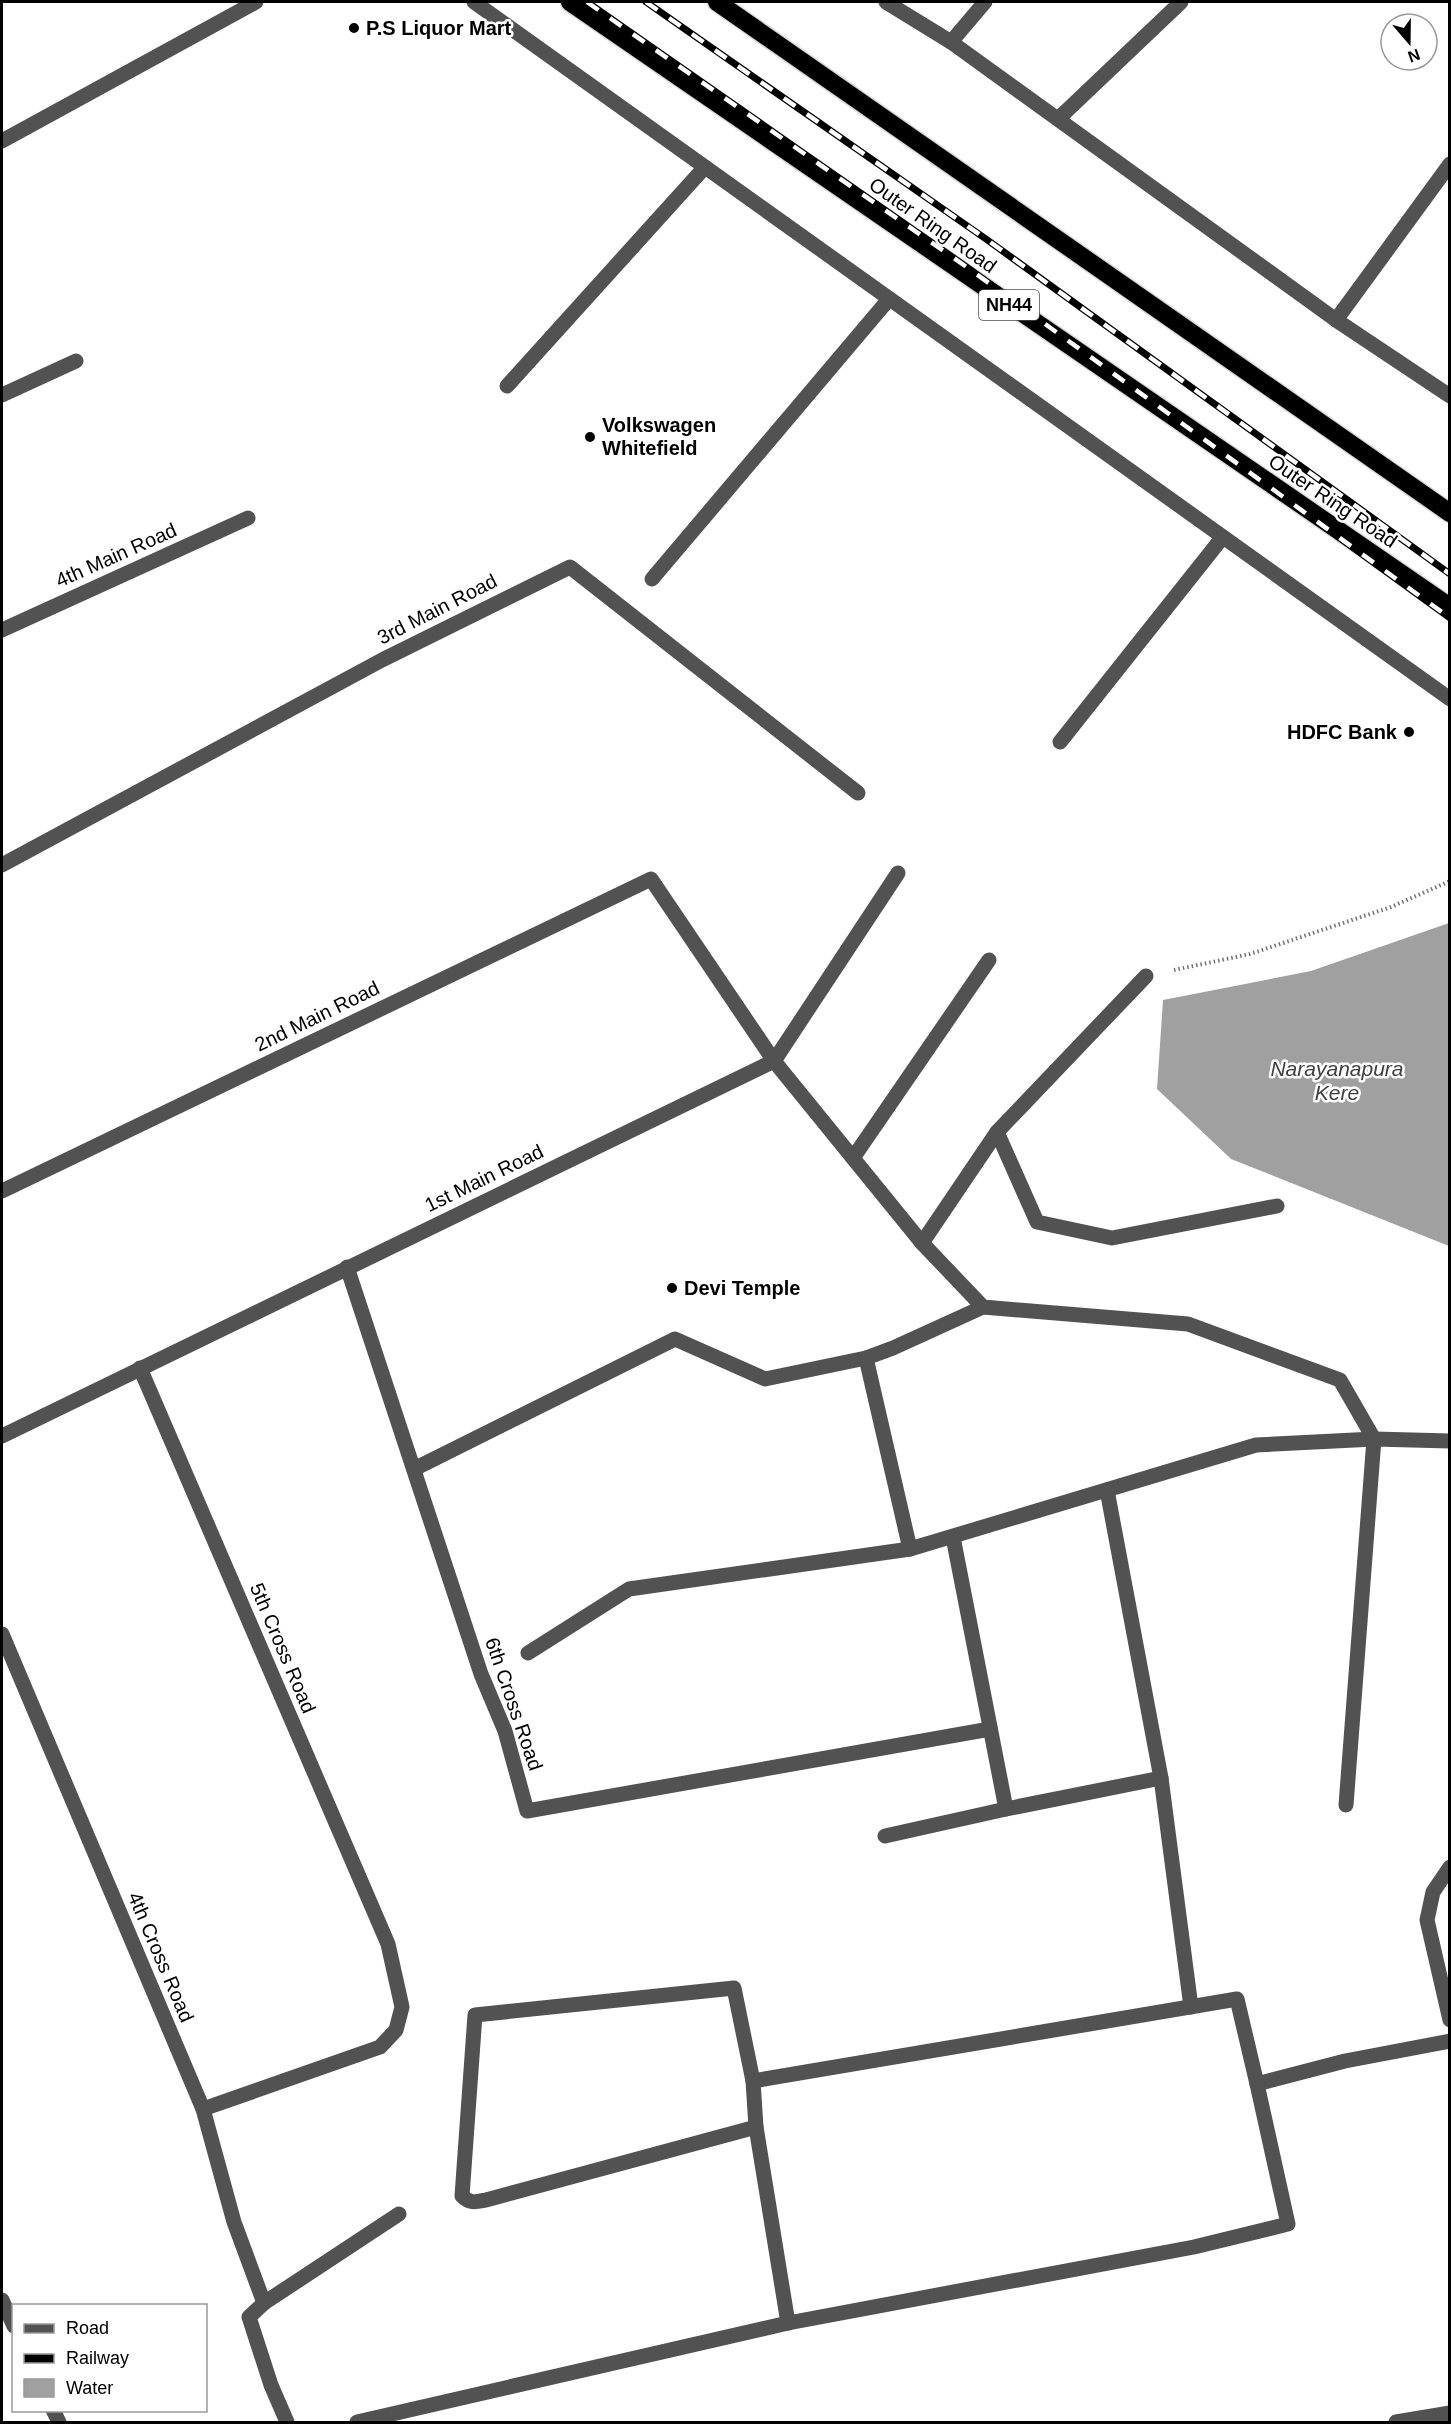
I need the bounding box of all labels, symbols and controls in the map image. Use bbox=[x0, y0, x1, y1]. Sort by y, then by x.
north arrow bbox=[1379, 12, 1439, 72]
place label: P.S Liquor Mart bbox=[366, 17, 512, 39]
marker: P.S Liquor Mart bbox=[347, 21, 361, 35]
text: N bbox=[1406, 46, 1422, 66]
street label: Outer Ring Road bbox=[865, 173, 1001, 277]
road number: NH44 bbox=[979, 290, 1039, 320]
place label: Volkswagen Whitefield bbox=[602, 414, 716, 459]
marker: Volkswagen Whitefield bbox=[583, 430, 597, 444]
street label: Outer Ring Road bbox=[1265, 450, 1401, 552]
street label: 4th Main Road bbox=[52, 518, 180, 592]
street label: 3rd Main Road bbox=[374, 569, 500, 649]
place label: HDFC Bank bbox=[1287, 721, 1398, 743]
marker: HDFC Bank bbox=[1402, 725, 1416, 739]
street label: 2nd Main Road bbox=[251, 976, 383, 1056]
water label: Narayanapura Kere bbox=[1270, 1057, 1404, 1104]
street label: 1st Main Road bbox=[421, 1140, 547, 1216]
place label: Devi Temple bbox=[684, 1277, 800, 1299]
marker: Devi Temple bbox=[665, 1281, 679, 1295]
street label: 5th Cross Road bbox=[246, 1580, 320, 1716]
street label: 6th Cross Road bbox=[481, 1635, 547, 1773]
street label: 4th Cross Road bbox=[124, 1889, 198, 2025]
legend bbox=[12, 2304, 207, 2412]
text: Road bbox=[66, 2318, 109, 2338]
text: Railway bbox=[66, 2348, 129, 2368]
text: Water bbox=[66, 2378, 113, 2398]

